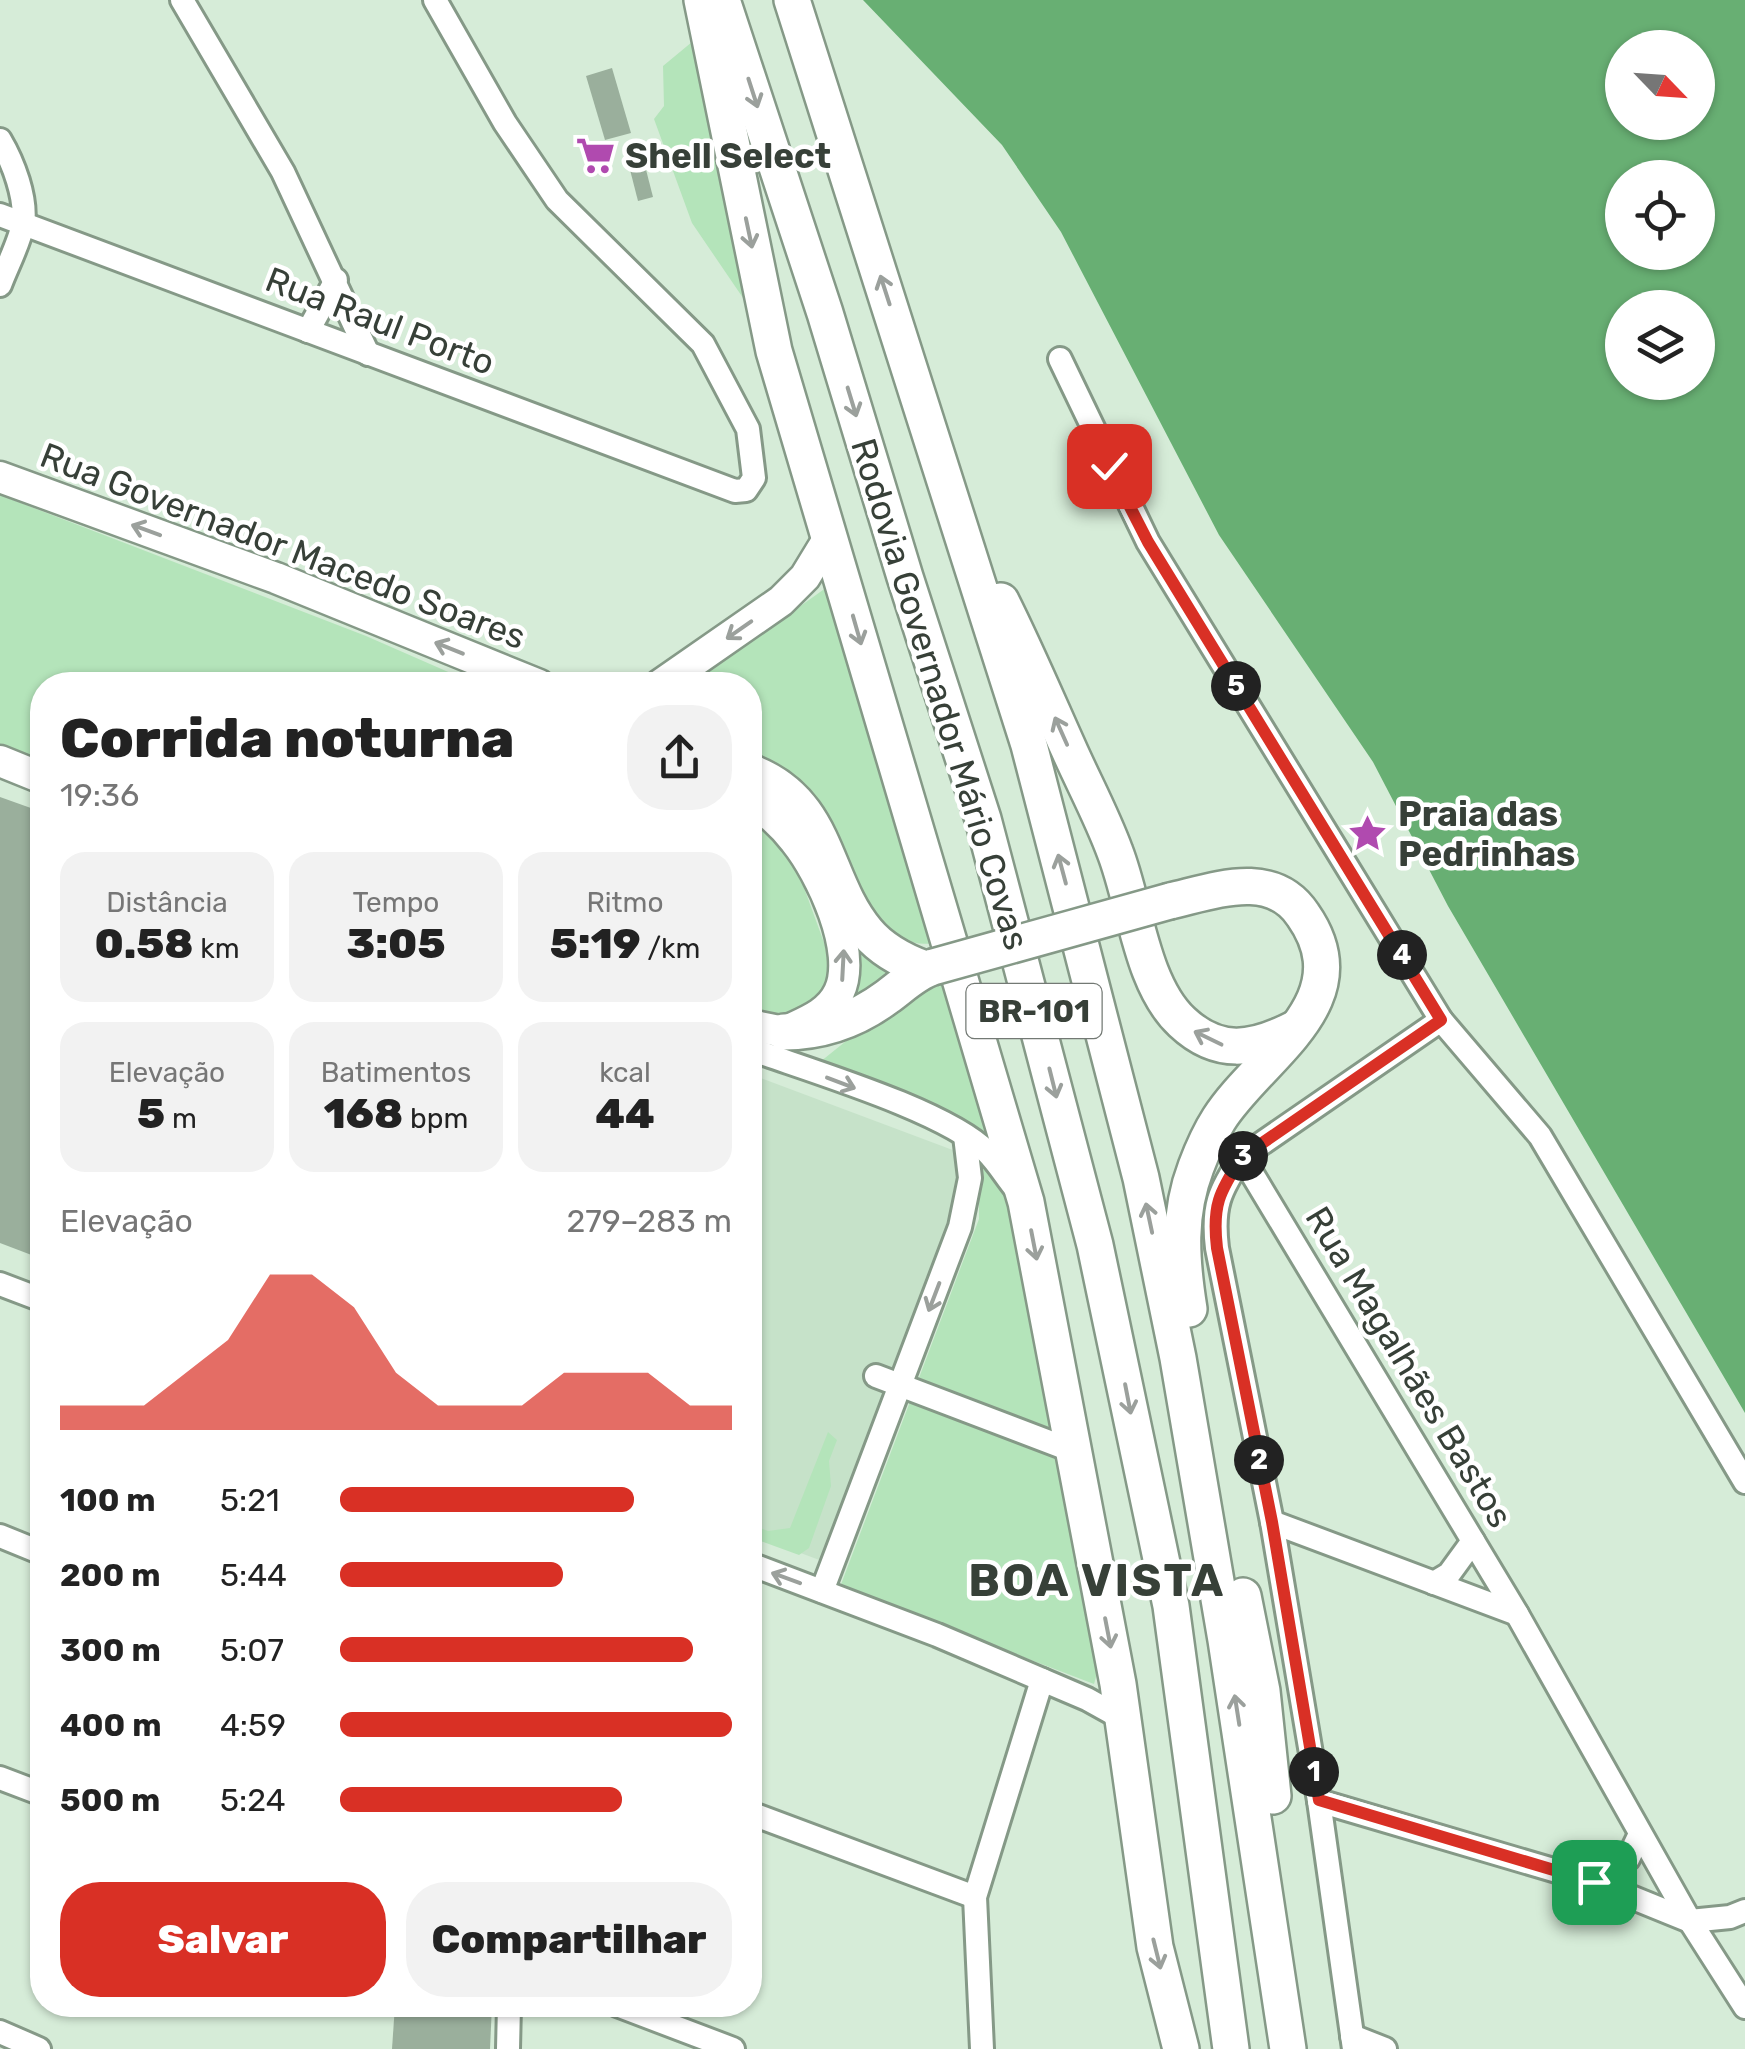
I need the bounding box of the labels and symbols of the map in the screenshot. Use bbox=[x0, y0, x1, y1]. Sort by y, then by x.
north arrow bbox=[1605, 30, 1715, 140]
one-way arrow bbox=[745, 76, 763, 108]
supermarket icon: Shell Select bbox=[574, 135, 616, 177]
place label: Shell Select bbox=[625, 135, 831, 177]
one-way arrow bbox=[741, 216, 760, 248]
street label: Rua Raul Porto bbox=[260, 258, 500, 384]
one-way arrow bbox=[875, 275, 893, 307]
one-way arrow bbox=[844, 386, 862, 417]
pin bbox=[1067, 424, 1152, 509]
street label: Rodovia Governador Mário Covas bbox=[842, 433, 1038, 955]
street label: Rua Governador Macedo Soares bbox=[34, 434, 532, 658]
one-way arrow bbox=[131, 520, 162, 538]
one-way arrow bbox=[849, 614, 867, 645]
one-way arrow bbox=[726, 620, 754, 641]
one-way arrow bbox=[434, 638, 465, 656]
pin: 5 bbox=[1211, 661, 1261, 711]
one-way arrow bbox=[1050, 717, 1069, 747]
place label: Praia das Pedrinhas bbox=[1398, 793, 1575, 875]
place icon: Praia das Pedrinhas bbox=[1347, 813, 1389, 855]
one-way arrow bbox=[1051, 854, 1070, 885]
pin: 4 bbox=[1377, 930, 1427, 980]
one-way arrow bbox=[834, 949, 853, 982]
road number: BR-101 bbox=[966, 984, 1102, 1038]
one-way arrow bbox=[1194, 1027, 1224, 1046]
one-way arrow bbox=[1045, 1067, 1064, 1098]
one-way arrow bbox=[825, 1075, 856, 1093]
pin: 3 bbox=[1218, 1131, 1268, 1181]
street label: Rua Magalhães Bastos bbox=[1297, 1199, 1521, 1535]
one-way arrow bbox=[1139, 1203, 1158, 1235]
one-way arrow bbox=[1025, 1228, 1044, 1260]
one-way arrow bbox=[923, 1281, 941, 1312]
one-way arrow bbox=[1119, 1382, 1138, 1414]
pin: 2 bbox=[1234, 1435, 1284, 1485]
district label: BOA VISTA bbox=[968, 1554, 1226, 1607]
one-way arrow bbox=[772, 1568, 803, 1586]
one-way arrow bbox=[1100, 1616, 1119, 1648]
one-way arrow bbox=[1228, 1695, 1246, 1727]
pin: 1 bbox=[1289, 1747, 1339, 1797]
pin bbox=[1552, 1840, 1637, 1925]
one-way arrow bbox=[1149, 1937, 1167, 1969]

